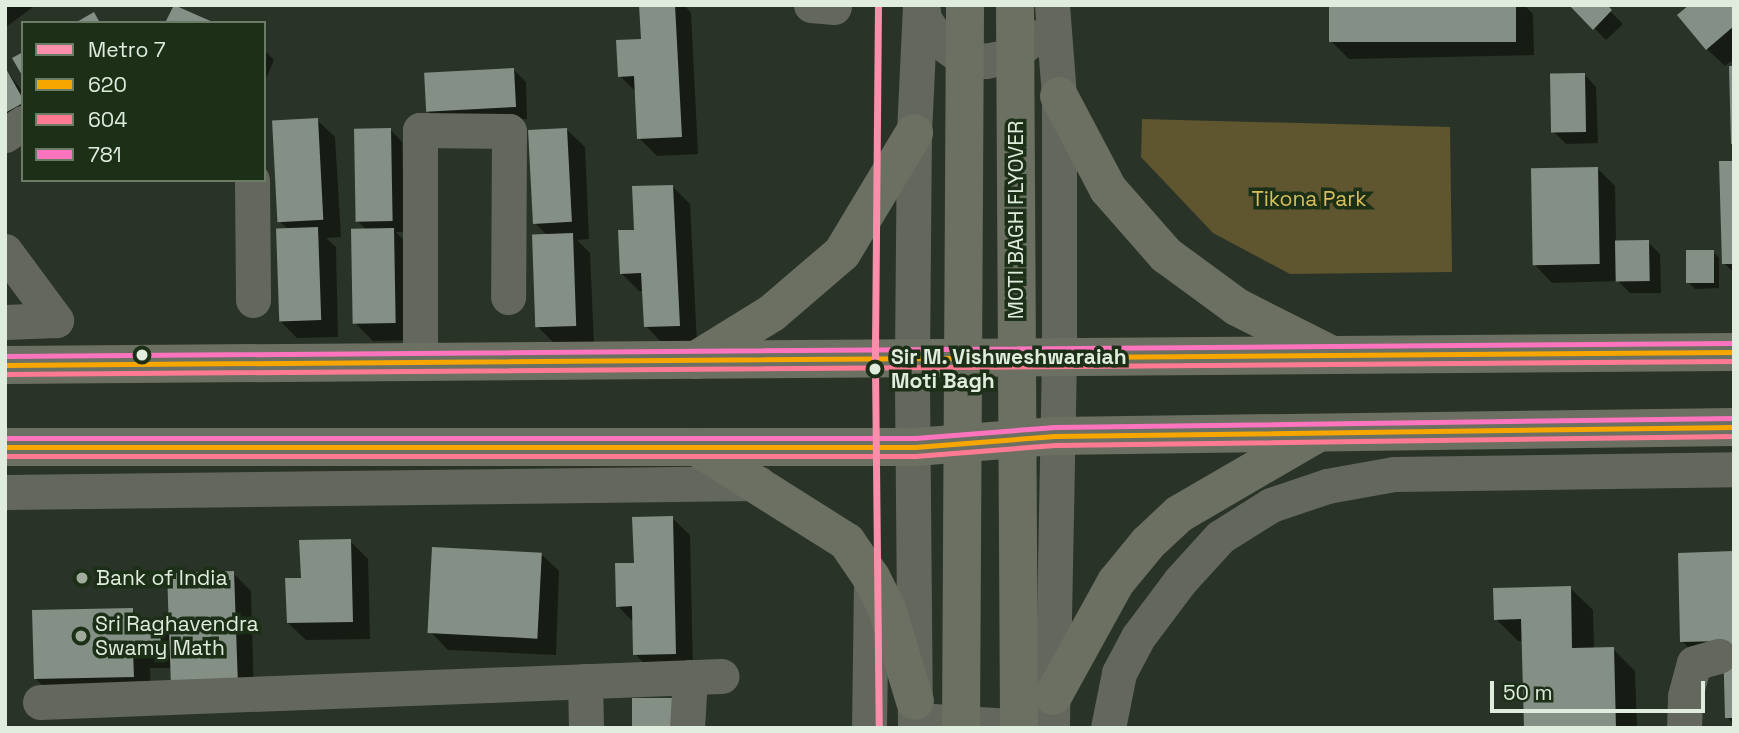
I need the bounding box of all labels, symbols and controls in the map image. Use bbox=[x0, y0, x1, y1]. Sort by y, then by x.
legend bbox=[21, 21, 266, 182]
text: Metro 7 bbox=[88, 36, 166, 63]
text: 620 bbox=[88, 71, 127, 98]
text: 604 bbox=[88, 106, 127, 133]
street label: MOTI BAGH FLYOVER bbox=[1003, 121, 1029, 319]
text: 781 bbox=[88, 141, 122, 168]
park label: Tikona Park bbox=[1251, 186, 1367, 212]
place label: Sir M. Vishweshwaraiah Moti Bagh bbox=[891, 344, 1128, 394]
unlabelled marker bbox=[135, 348, 149, 362]
marker: Sir M. Vishweshwaraiah Moti Bagh bbox=[865, 359, 885, 379]
place label: Bank of India bbox=[96, 565, 228, 591]
marker: Bank of India bbox=[74, 570, 90, 586]
place label: Sri Raghavendra Swamy Math bbox=[95, 611, 259, 661]
marker: Sri Raghavendra Swamy Math bbox=[73, 628, 89, 644]
scale bar bbox=[1494, 666, 1709, 710]
text: 50 m bbox=[1503, 679, 1553, 706]

